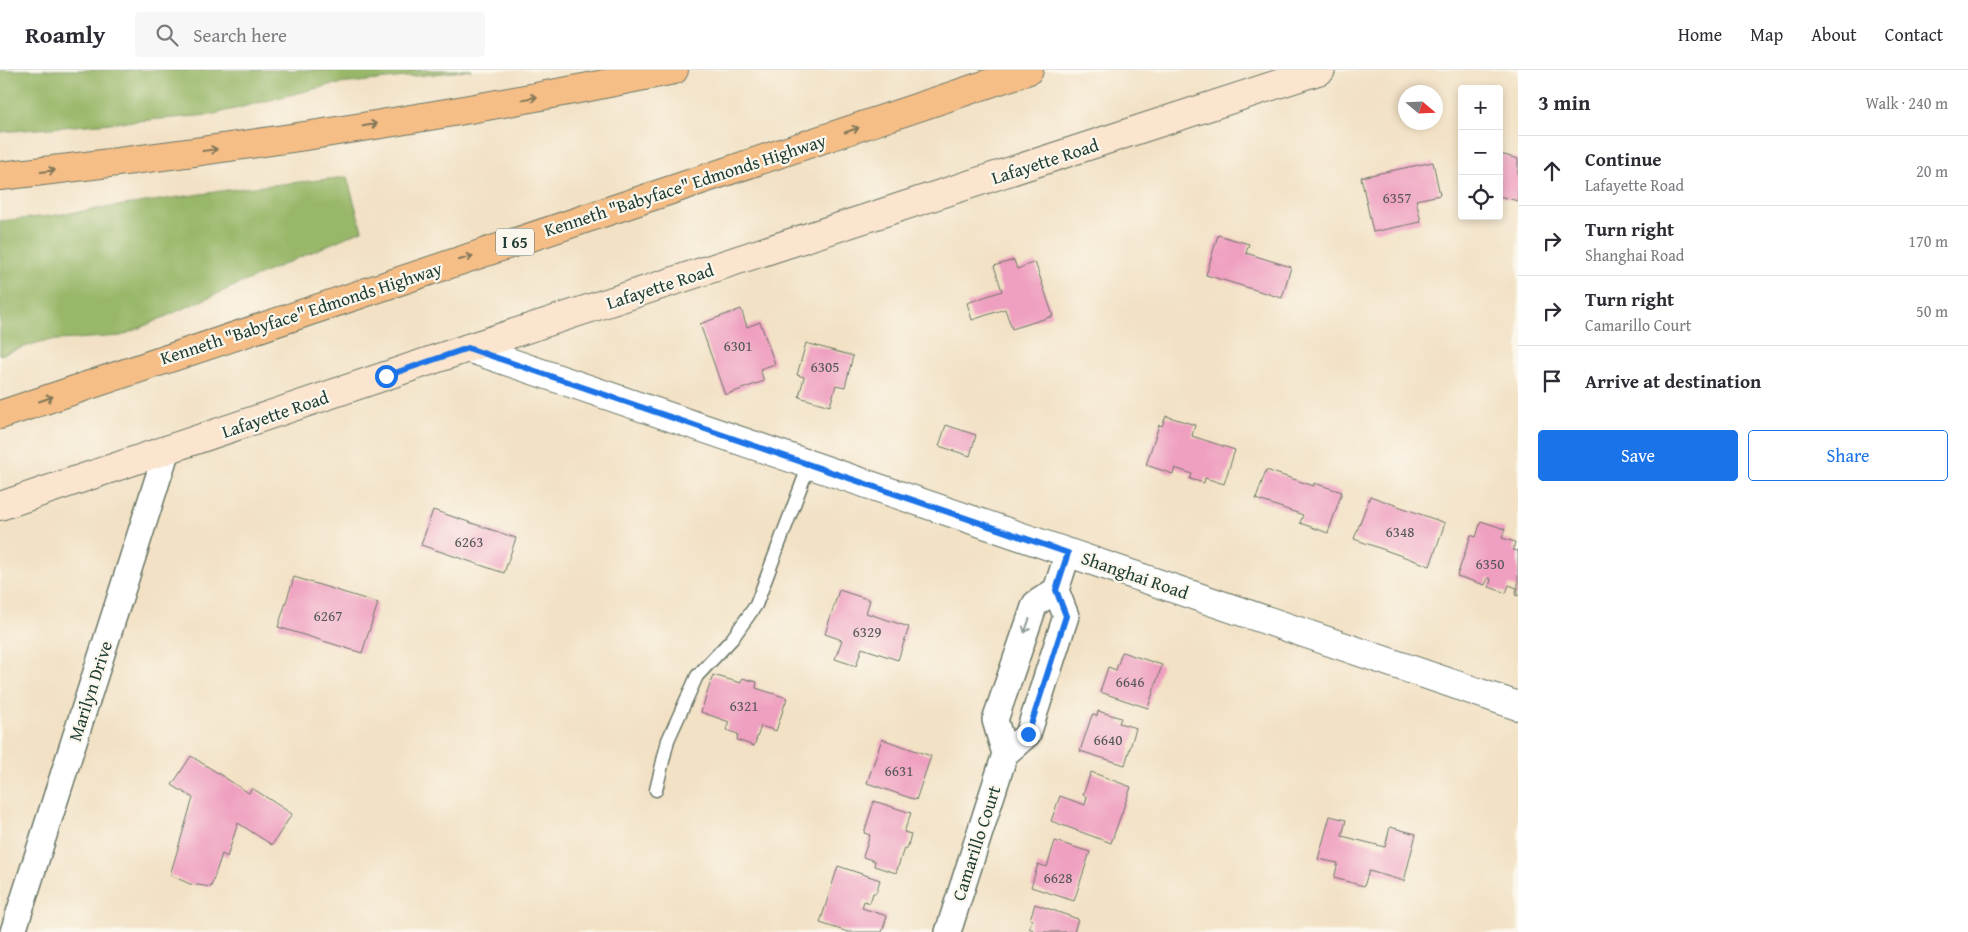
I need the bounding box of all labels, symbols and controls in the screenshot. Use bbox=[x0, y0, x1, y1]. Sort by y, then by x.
search box bbox=[135, 12, 485, 57]
text: Roamly bbox=[25, 17, 105, 52]
icon: search bbox=[153, 21, 181, 49]
text: Search here bbox=[193, 21, 287, 49]
text: Home bbox=[1678, 21, 1722, 48]
text: Map bbox=[1750, 21, 1783, 48]
text: About bbox=[1811, 21, 1857, 48]
text: Contact bbox=[1885, 21, 1943, 48]
north arrow bbox=[1398, 85, 1443, 130]
map controls bbox=[1458, 85, 1503, 220]
button: + bbox=[1458, 85, 1503, 130]
text: 3 min bbox=[1538, 87, 1590, 118]
text: Walk · 240 m bbox=[1865, 91, 1948, 115]
one-way arrow bbox=[522, 93, 538, 103]
one-way arrow bbox=[362, 120, 378, 130]
one-way arrow bbox=[844, 125, 860, 134]
street label: Kenneth "Babyface" Edmonds Highway bbox=[540, 127, 830, 243]
button: − bbox=[1458, 130, 1503, 175]
street label: Lafayette Road bbox=[988, 131, 1103, 191]
one-way arrow bbox=[201, 145, 217, 155]
text: Continue bbox=[1585, 145, 1662, 173]
icon: ahead bbox=[1538, 157, 1566, 185]
text: 20 m bbox=[1916, 159, 1948, 183]
one-way arrow bbox=[40, 166, 56, 176]
text: Lafayette Road bbox=[1585, 173, 1684, 197]
button: locate bbox=[1458, 175, 1503, 220]
house number: 6357 bbox=[1383, 187, 1411, 208]
text: Turn right bbox=[1585, 215, 1674, 243]
icon: right bbox=[1538, 227, 1566, 255]
road number: I 65 bbox=[496, 228, 534, 256]
text: 170 m bbox=[1908, 229, 1948, 253]
text: Shanghai Road bbox=[1585, 243, 1684, 267]
one-way arrow bbox=[457, 253, 473, 263]
street label: Kenneth "Babyface" Edmonds Highway bbox=[156, 255, 446, 371]
street label: Lafayette Road bbox=[603, 256, 718, 316]
text: Turn right bbox=[1585, 285, 1674, 313]
icon: right bbox=[1538, 297, 1566, 325]
text: 50 m bbox=[1916, 299, 1948, 323]
text: Camarillo Court bbox=[1585, 313, 1691, 337]
house number: 6301 bbox=[724, 335, 752, 356]
house number: 6305 bbox=[811, 356, 839, 377]
route start bbox=[375, 365, 398, 388]
icon: arrive bbox=[1538, 367, 1566, 395]
text: Arrive at destination bbox=[1585, 367, 1761, 395]
street label: Lafayette Road bbox=[218, 383, 332, 445]
one-way arrow bbox=[38, 394, 53, 403]
button: Save bbox=[1538, 430, 1738, 481]
button: Share bbox=[1748, 430, 1948, 481]
house number: 6348 bbox=[1386, 521, 1414, 542]
house number: 6263 bbox=[455, 531, 483, 552]
street label: Shanghai Road bbox=[1078, 544, 1193, 606]
house number: 6350 bbox=[1476, 553, 1504, 574]
house number: 6267 bbox=[314, 605, 342, 626]
one-way arrow bbox=[1022, 617, 1031, 633]
house number: 6329 bbox=[853, 621, 881, 642]
street label: Marilyn Drive bbox=[61, 637, 119, 745]
house number: 6646 bbox=[1116, 671, 1144, 692]
house number: 6321 bbox=[730, 695, 758, 716]
route end bbox=[1017, 723, 1040, 746]
house number: 6640 bbox=[1094, 729, 1122, 750]
house number: 6631 bbox=[885, 760, 913, 781]
street label: Camarillo Court bbox=[945, 781, 1008, 904]
house number: 6628 bbox=[1044, 867, 1072, 888]

